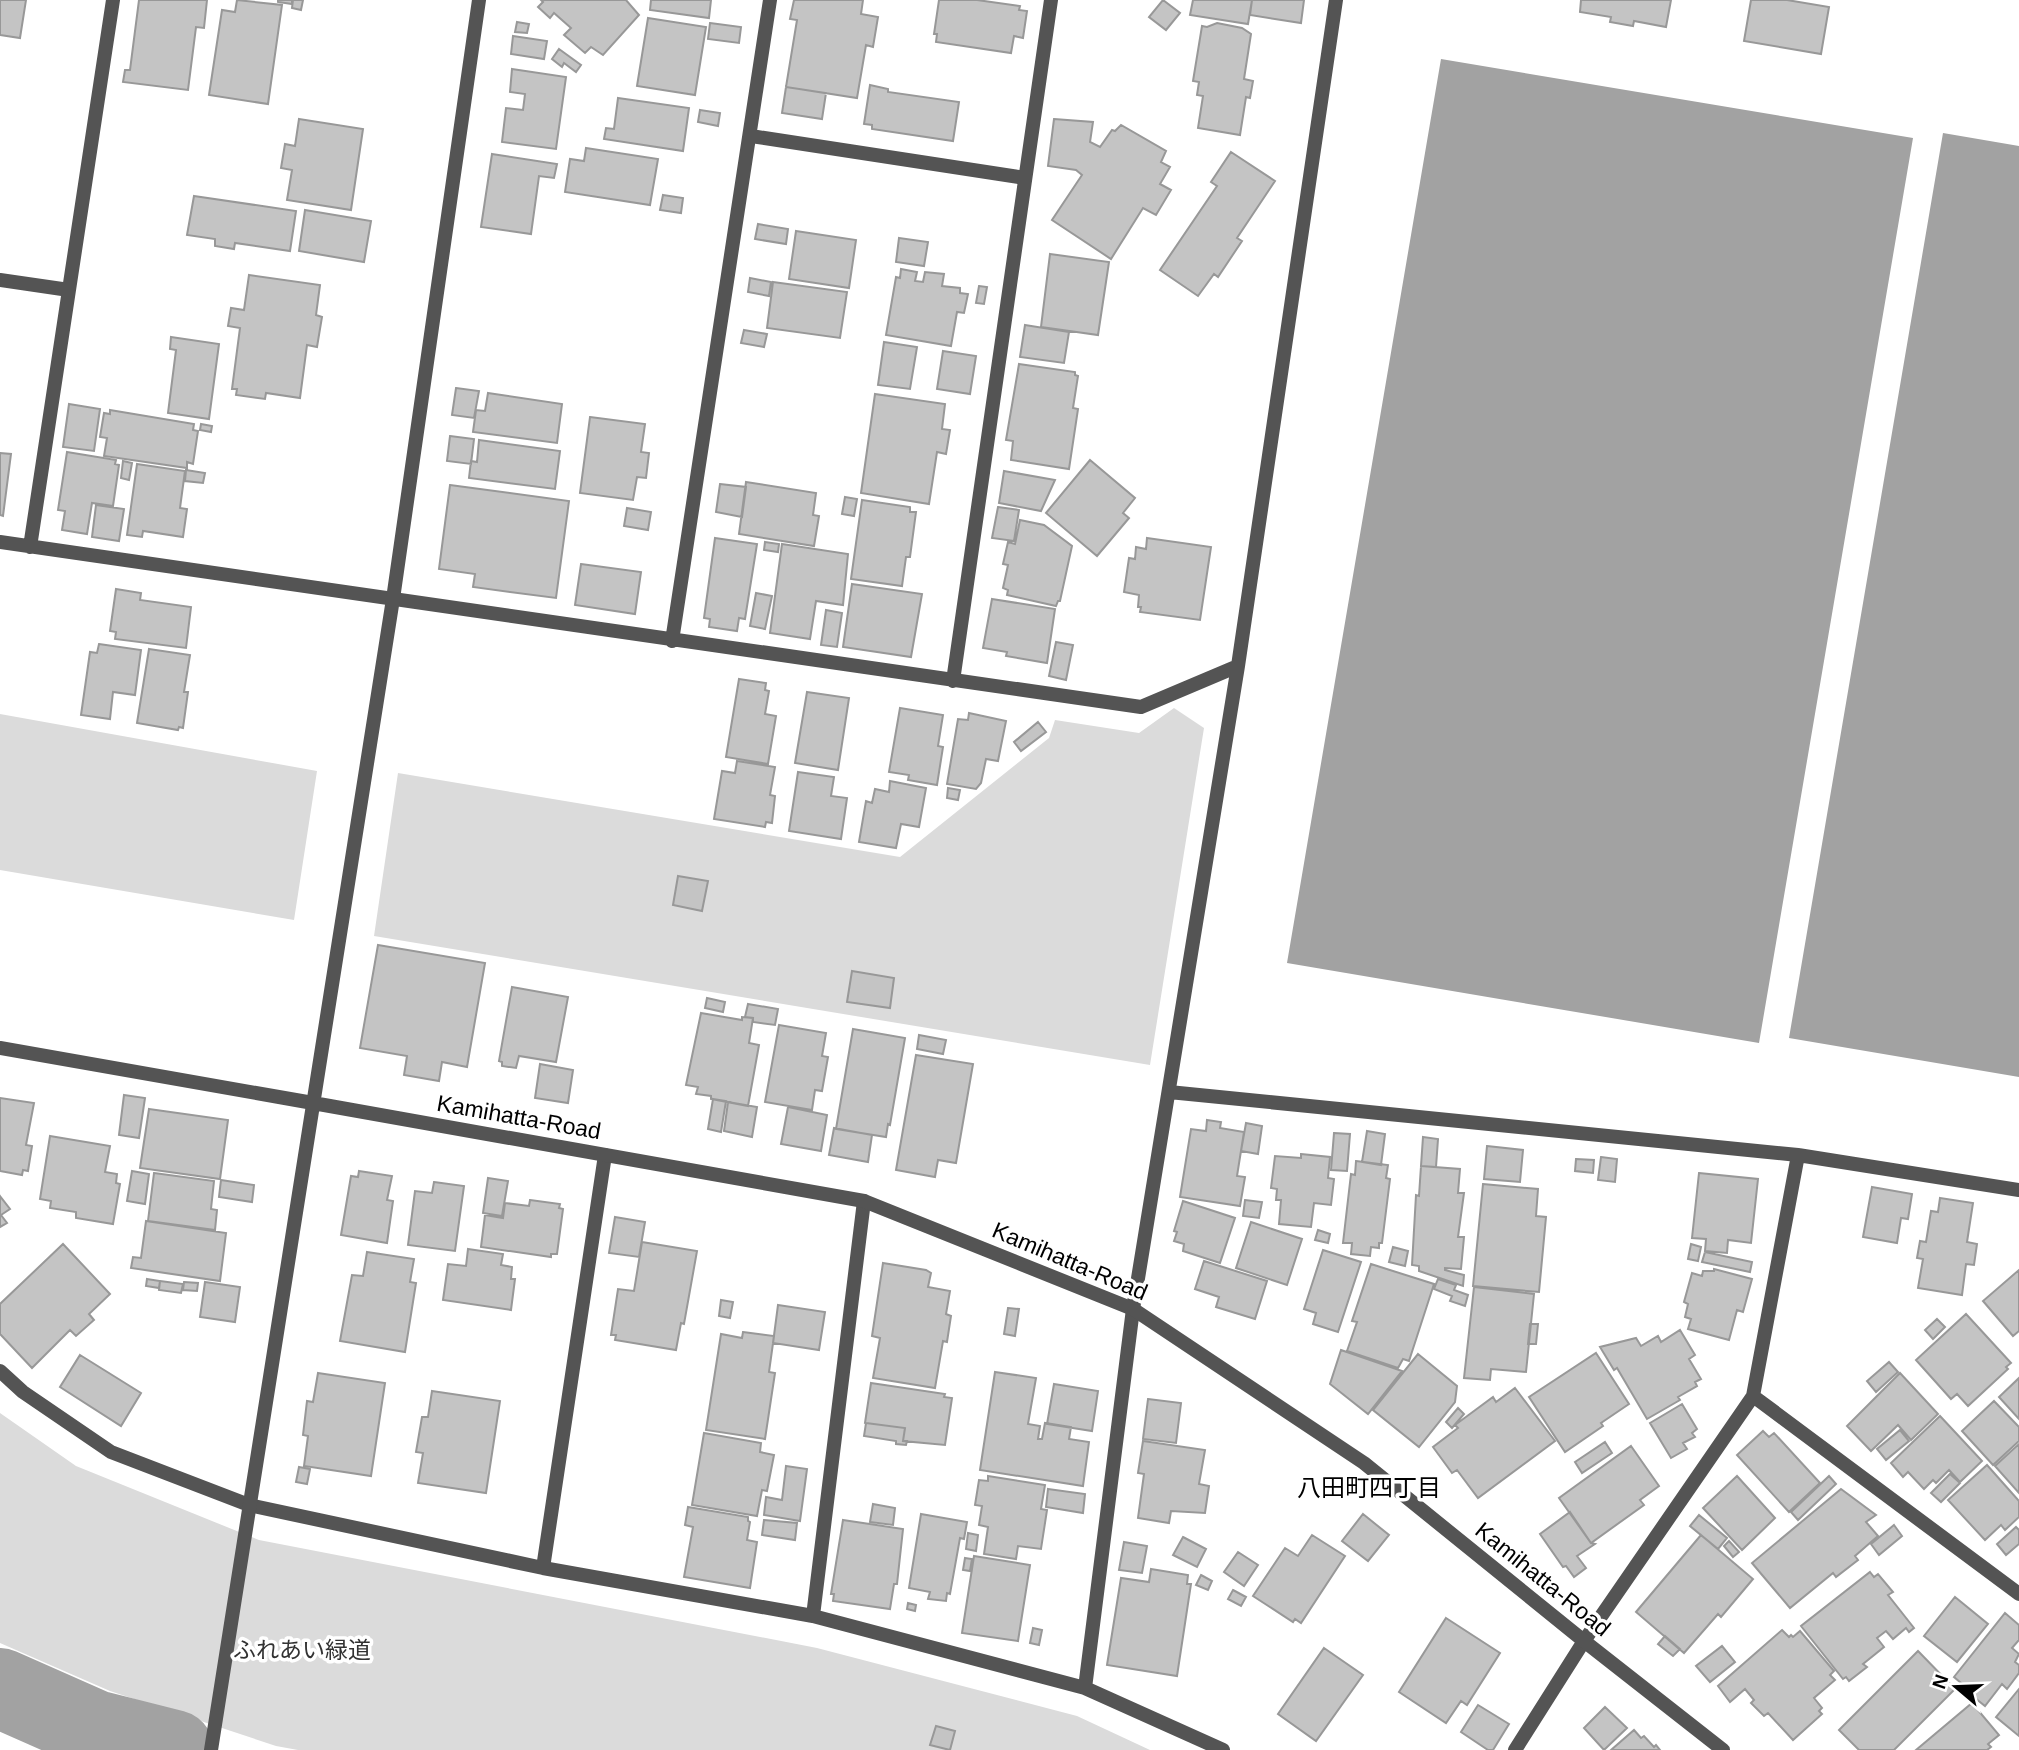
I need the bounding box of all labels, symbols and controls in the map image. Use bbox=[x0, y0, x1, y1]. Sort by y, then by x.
street label: Kamihatta-Road bbox=[435, 1090, 603, 1144]
street label: Kamihatta-Road bbox=[988, 1217, 1152, 1305]
district label: 八田町四丁目 bbox=[1297, 1474, 1441, 1501]
street label: Kamihatta-Road bbox=[1470, 1517, 1616, 1641]
park label: ふれあい緑道 bbox=[233, 1637, 371, 1663]
north arrow bbox=[1921, 1652, 1991, 1722]
text: N bbox=[1928, 1672, 1953, 1692]

